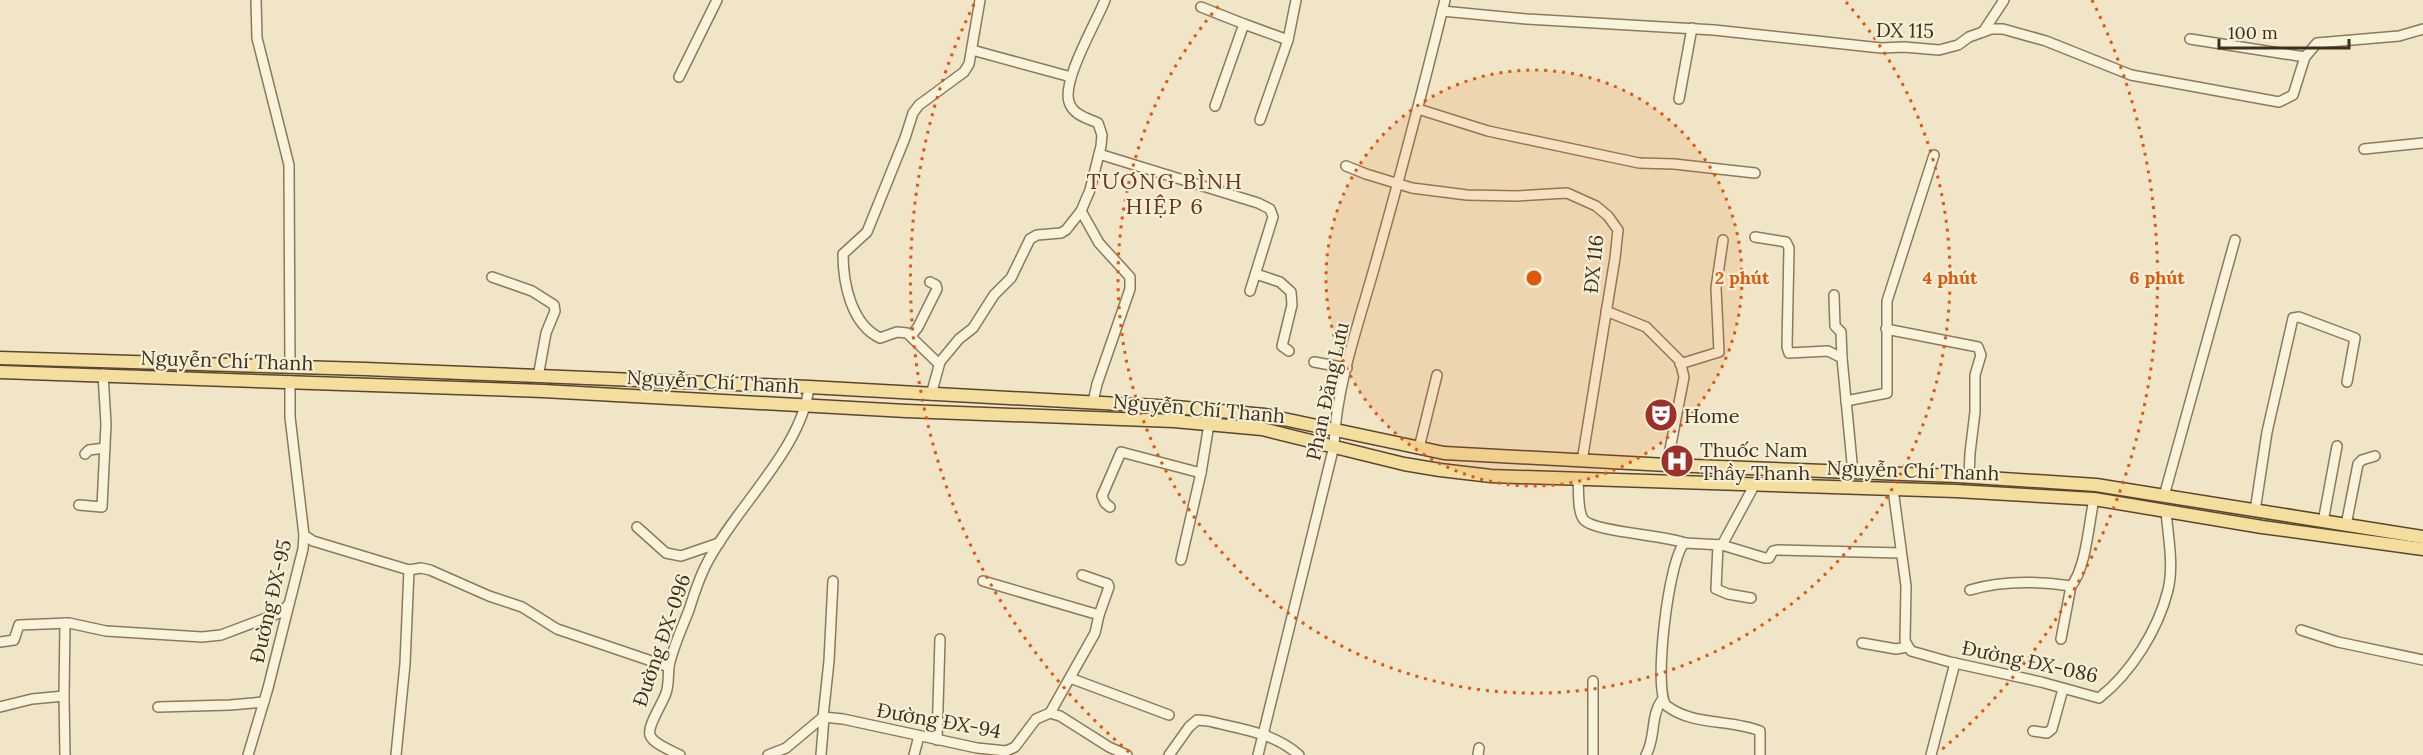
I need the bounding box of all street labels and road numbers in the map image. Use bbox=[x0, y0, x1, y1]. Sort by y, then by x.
street label: DX 115 bbox=[1876, 17, 1934, 43]
street label: ĐX 116 bbox=[1577, 233, 1609, 295]
street label: Phan Đăng Lưu bbox=[1300, 320, 1354, 462]
street label: Nguyễn Chí Thanh bbox=[140, 344, 314, 376]
street label: Nguyễn Chí Thanh bbox=[626, 364, 800, 398]
street label: Nguyễn Chí Thanh bbox=[1112, 388, 1286, 428]
street label: Nguyễn Chí Thanh bbox=[1826, 454, 2000, 486]
street label: Đường ĐX-95 bbox=[244, 537, 296, 665]
street label: Đường ĐX-096 bbox=[627, 570, 695, 710]
street label: Đường ĐX-086 bbox=[1960, 634, 2100, 688]
street label: Đường ĐX-94 bbox=[875, 697, 1003, 743]

